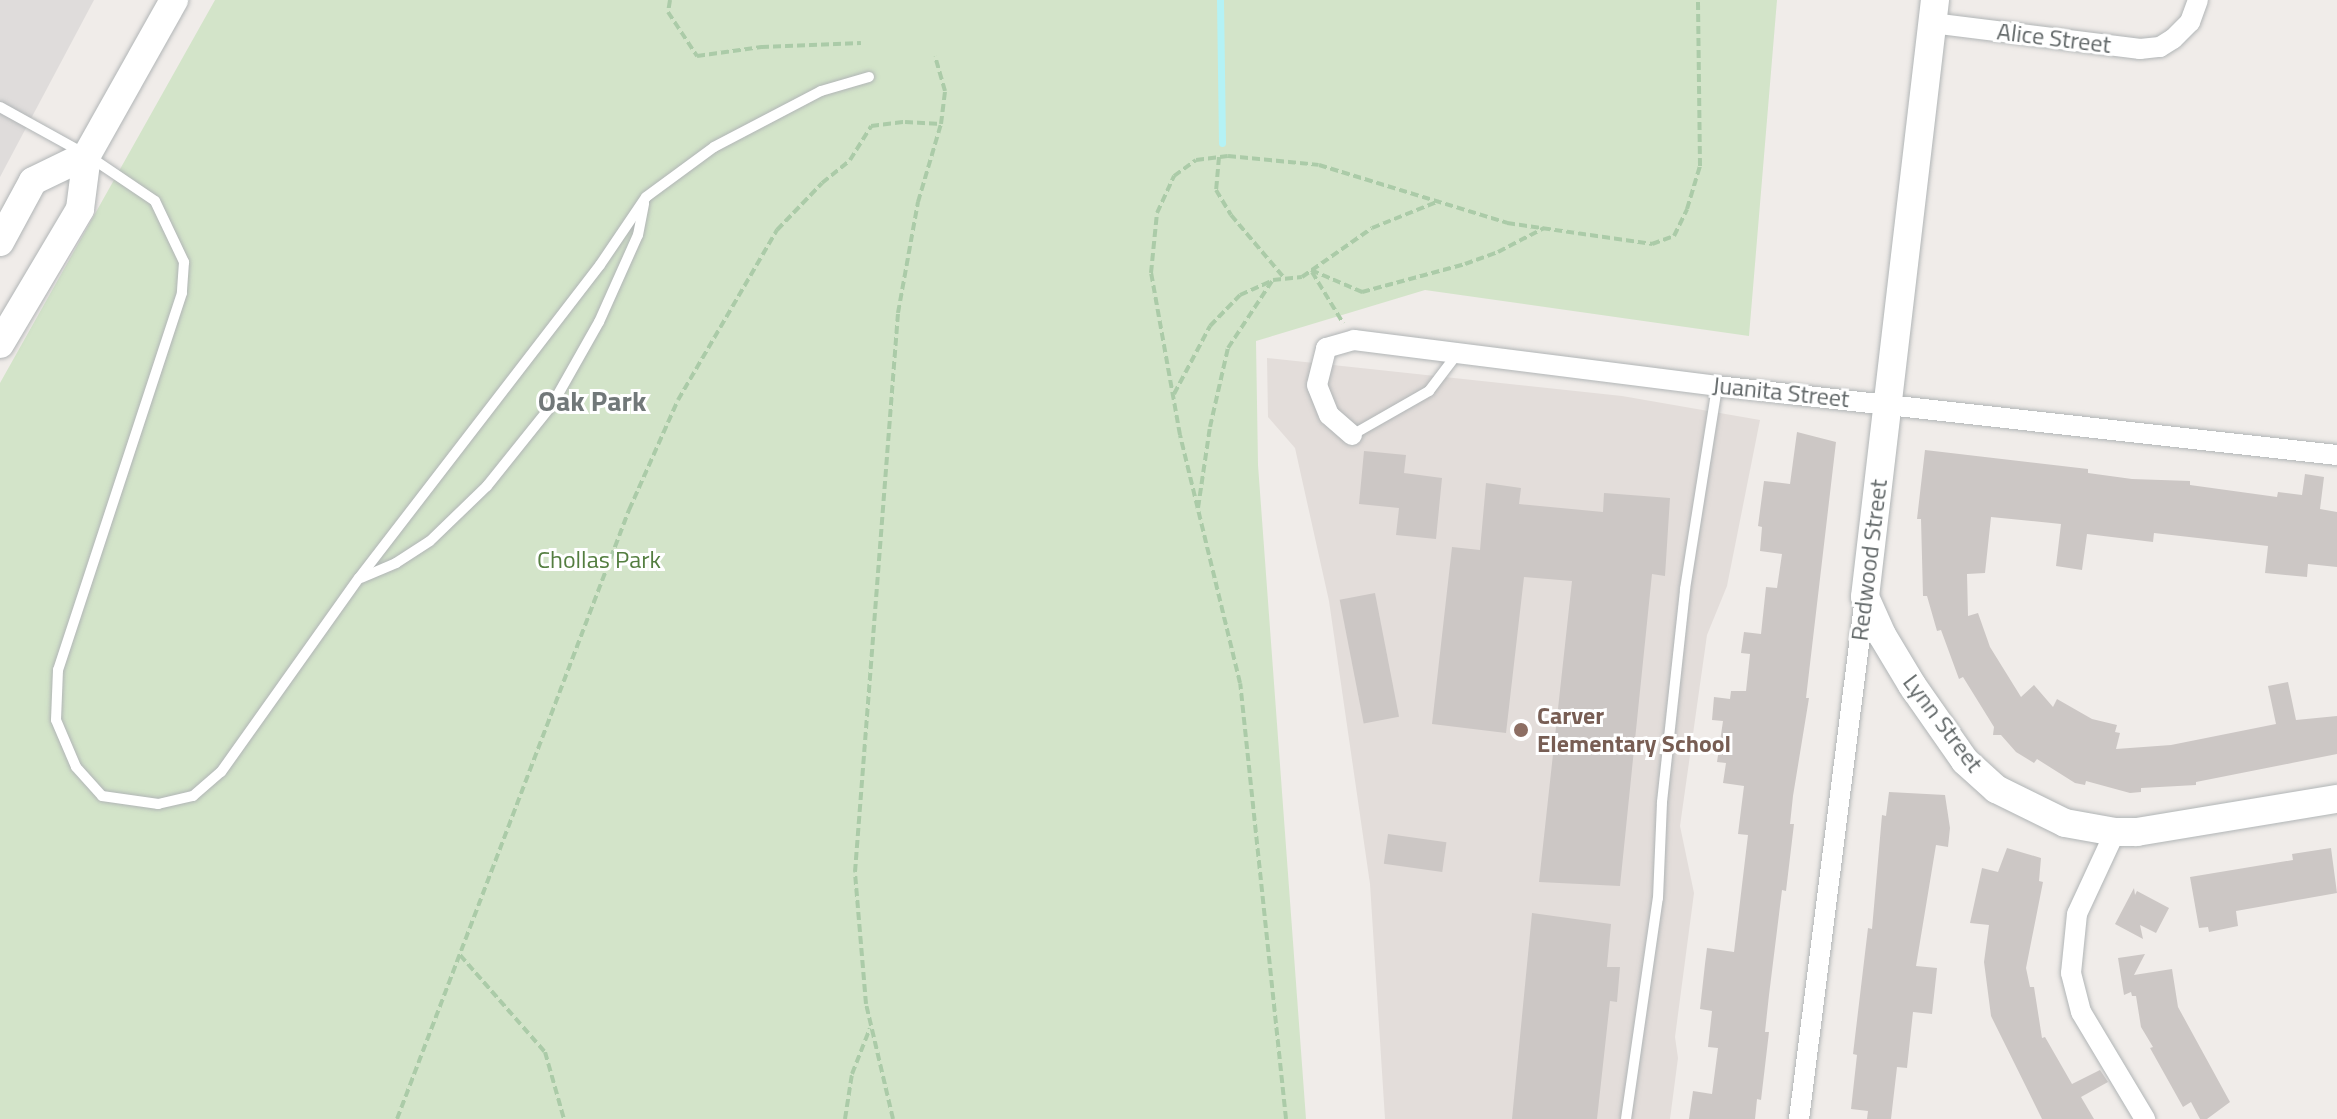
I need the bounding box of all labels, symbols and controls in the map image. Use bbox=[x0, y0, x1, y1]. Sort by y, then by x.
street label: Alice Street bbox=[1995, 17, 2113, 59]
street label: Juanita Street bbox=[1711, 370, 1851, 414]
district label: Oak Park bbox=[538, 384, 646, 418]
street label: Redwood Street bbox=[1845, 477, 1893, 643]
park label: Chollas Park bbox=[537, 546, 661, 574]
street label: Lynn Street bbox=[1897, 668, 1989, 778]
place label: Carver Elementary School bbox=[1537, 702, 1731, 758]
marker: Carver Elementary School bbox=[1512, 721, 1530, 739]

